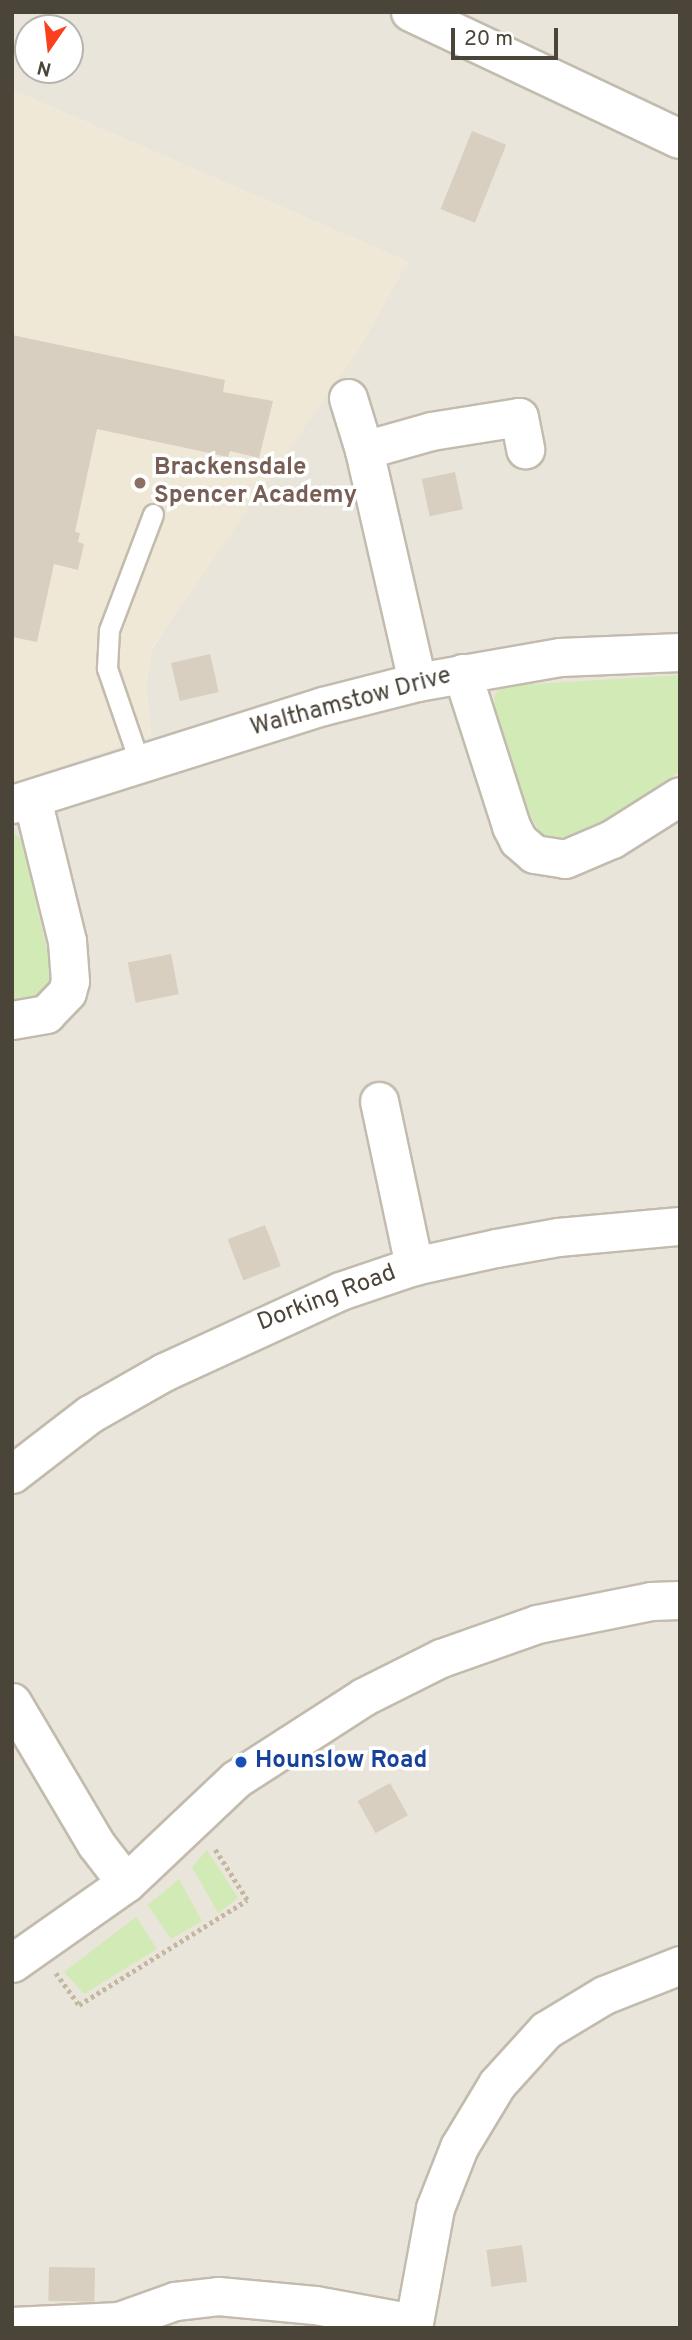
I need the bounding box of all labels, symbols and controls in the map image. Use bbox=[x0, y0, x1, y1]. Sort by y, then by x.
north arrow bbox=[14, 14, 84, 84]
scale bar bbox=[454, 14, 561, 58]
text: 20 m bbox=[464, 26, 513, 53]
text: N bbox=[35, 54, 54, 81]
place label: Brackensdale Spencer Academy bbox=[154, 455, 358, 511]
marker: Brackensdale Spencer Academy bbox=[132, 475, 148, 491]
street label: Walthamstow Drive bbox=[247, 662, 455, 744]
street label: Dorking Road bbox=[254, 1259, 400, 1339]
place label: Hounslow Road bbox=[255, 1748, 427, 1776]
marker: Hounslow Road bbox=[233, 1754, 249, 1770]

